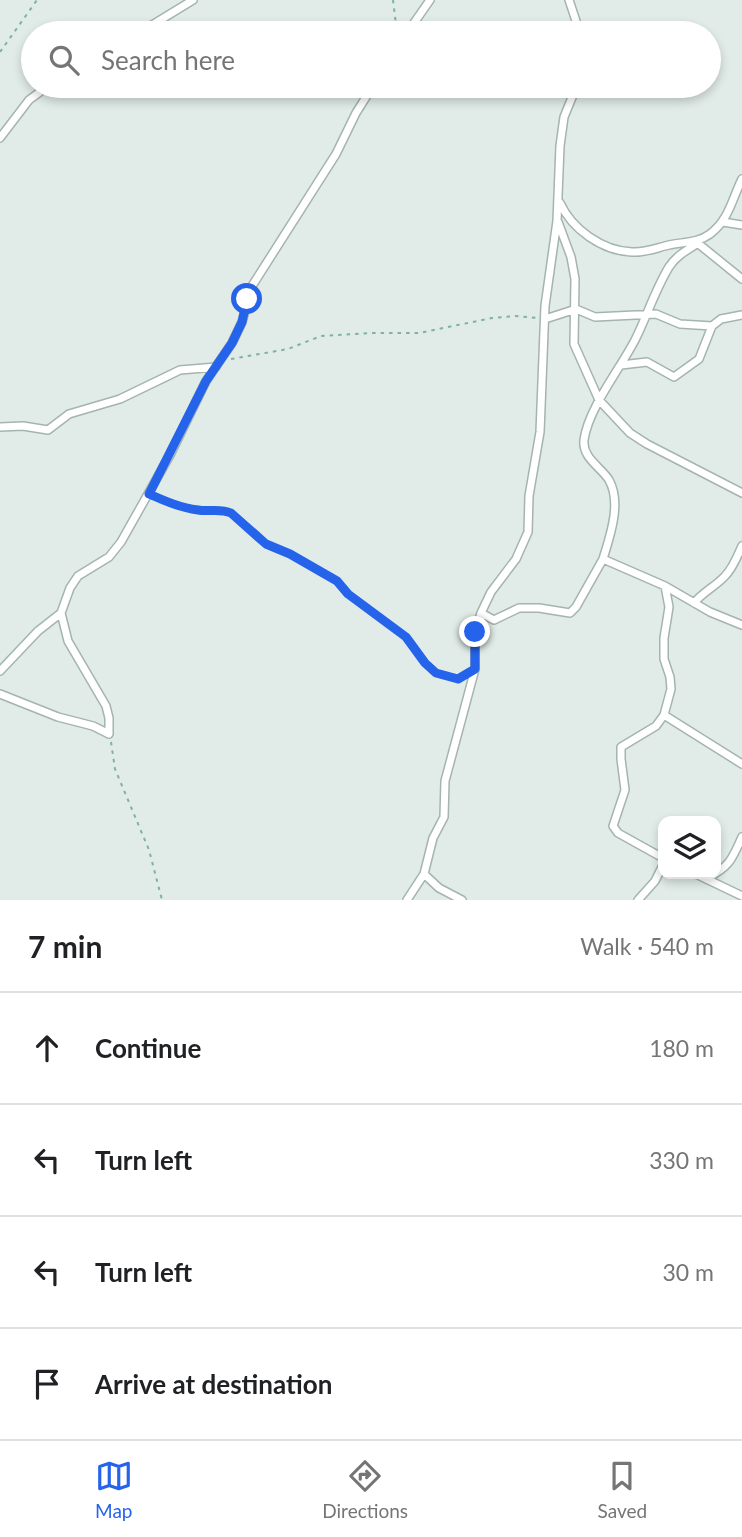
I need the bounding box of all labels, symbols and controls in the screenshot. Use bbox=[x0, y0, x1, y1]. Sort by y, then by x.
search box bbox=[21, 21, 721, 98]
icon: search bbox=[45, 41, 83, 79]
text: Search here bbox=[101, 44, 235, 76]
route start bbox=[231, 283, 262, 314]
route end bbox=[459, 616, 490, 647]
map controls bbox=[658, 816, 721, 879]
button: layers bbox=[658, 816, 721, 879]
text: 7 min bbox=[28, 928, 102, 964]
text: Walk · 540 m bbox=[580, 932, 714, 960]
icon: ahead bbox=[28, 1029, 66, 1067]
text: Continue bbox=[95, 1032, 201, 1064]
text: 180 m bbox=[649, 1034, 714, 1062]
icon: left bbox=[28, 1141, 66, 1179]
text: Turn left bbox=[95, 1144, 192, 1176]
text: 330 m bbox=[649, 1146, 714, 1174]
icon: left bbox=[28, 1253, 66, 1291]
text: Turn left bbox=[95, 1256, 192, 1288]
text: 30 m bbox=[663, 1258, 714, 1286]
icon: arrive bbox=[28, 1365, 66, 1403]
text: Arrive at destination bbox=[95, 1368, 332, 1400]
tab: Map bbox=[95, 1457, 133, 1522]
tab: Directions bbox=[322, 1457, 408, 1522]
tab: Saved bbox=[598, 1457, 647, 1522]

